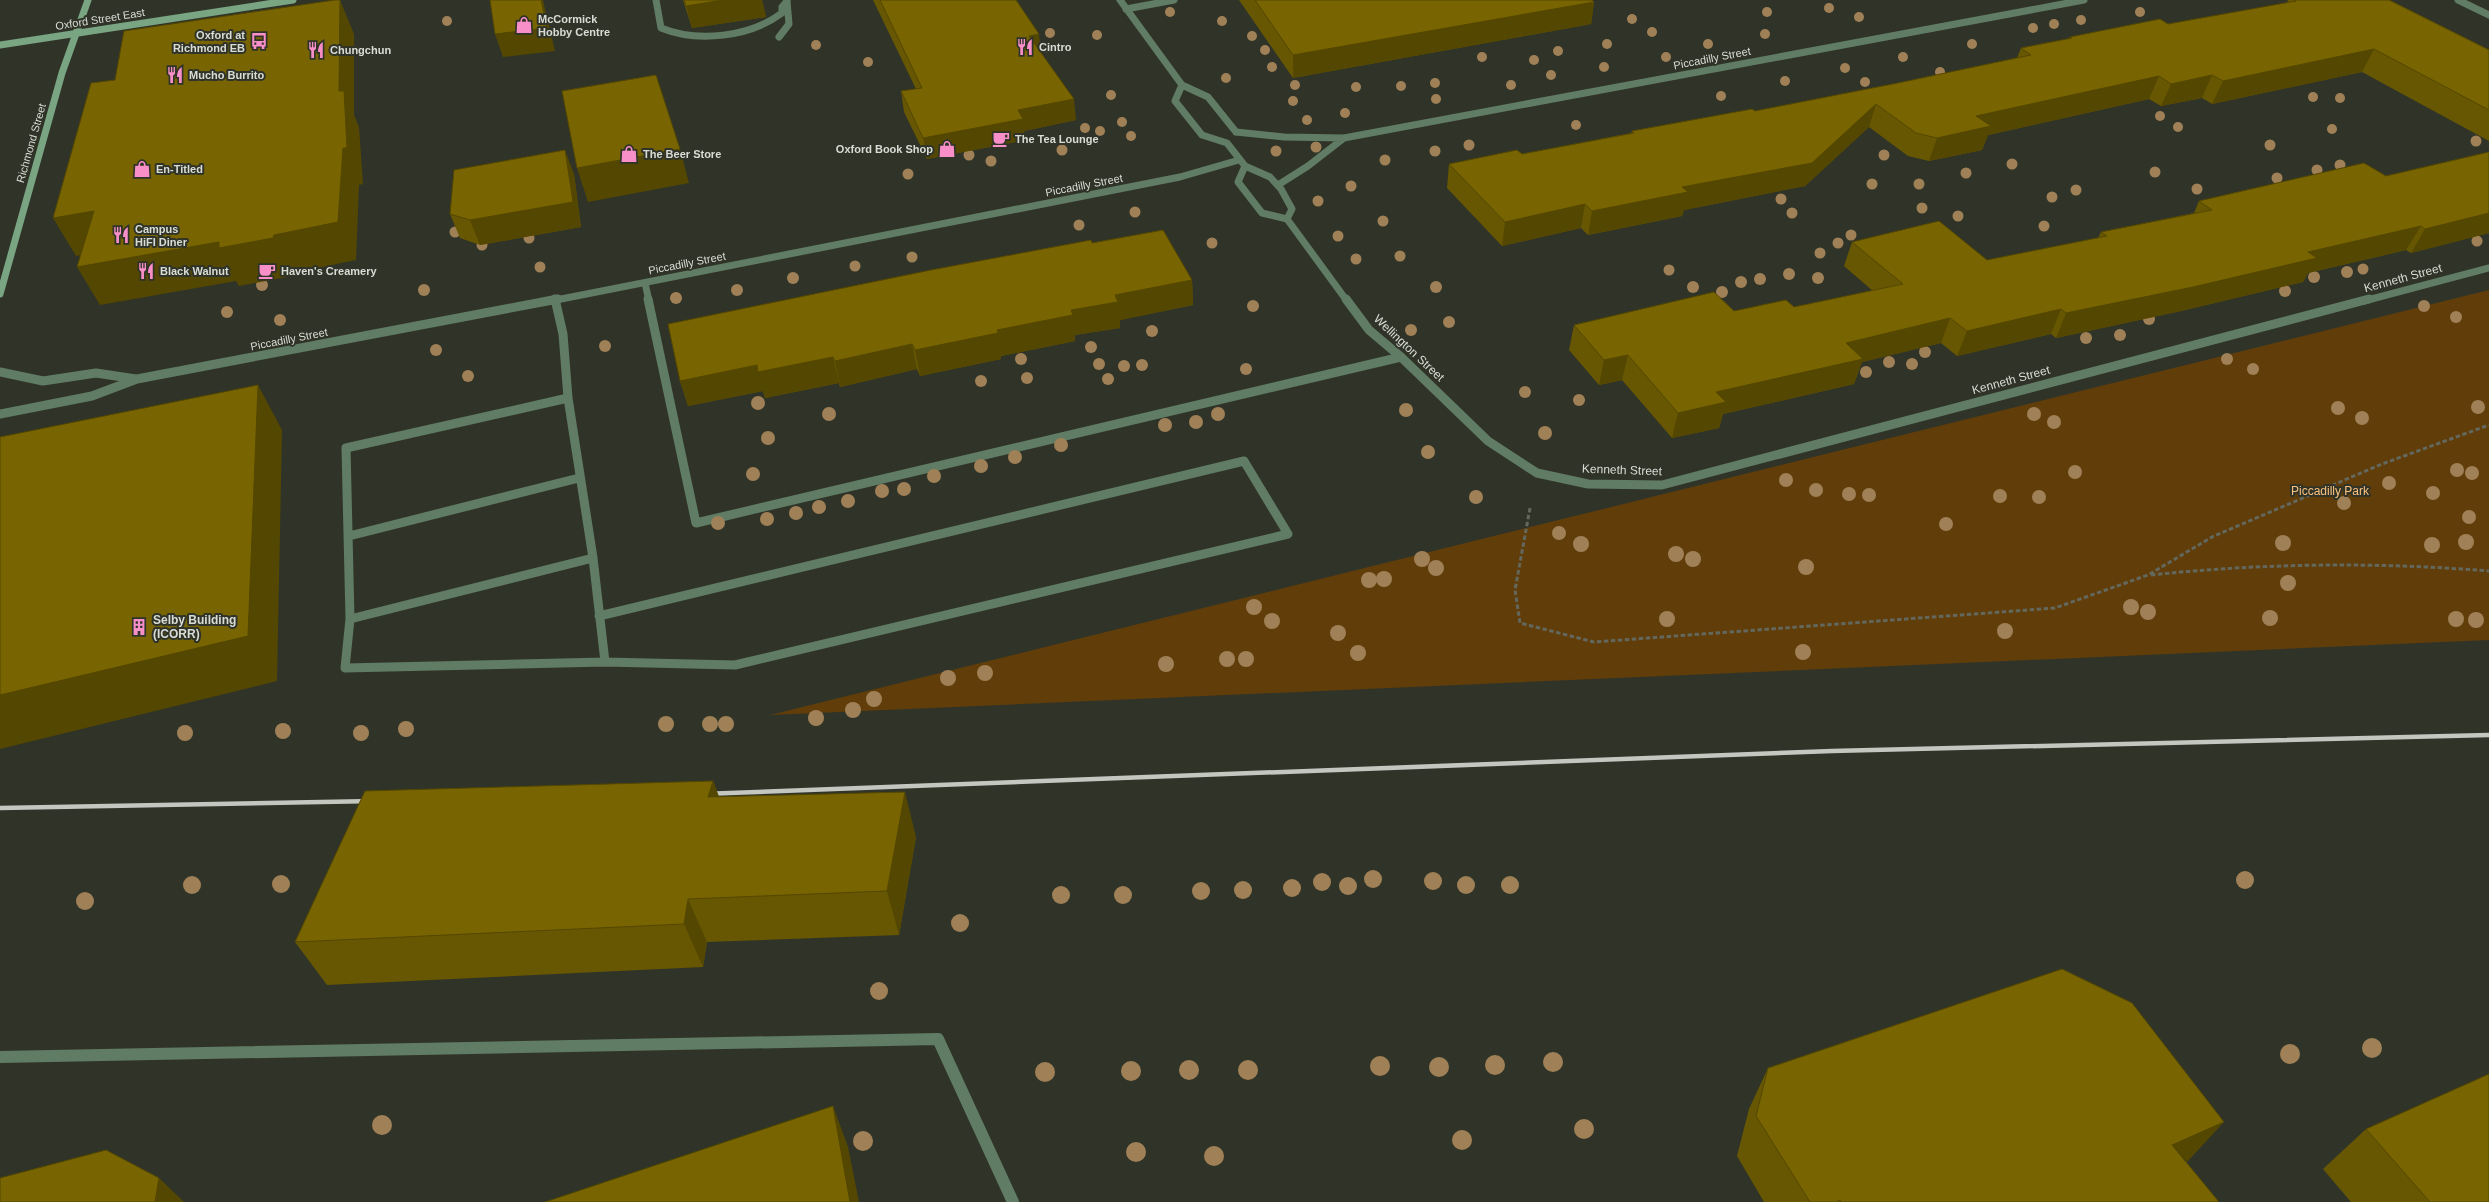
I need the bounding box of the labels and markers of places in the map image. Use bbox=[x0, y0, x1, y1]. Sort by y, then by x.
place label: McCormick Hobby Centre bbox=[538, 13, 610, 38]
shop icon: McCormick Hobby Centre bbox=[514, 15, 534, 35]
place label: Oxford at Richmond EB bbox=[173, 29, 245, 54]
bus stop icon: Oxford at Richmond EB bbox=[249, 31, 269, 51]
restaurant icon: Cintro bbox=[1015, 37, 1035, 57]
restaurant icon: Chungchun bbox=[306, 40, 326, 60]
place label: Cintro bbox=[1039, 41, 1072, 53]
place label: Chungchun bbox=[330, 44, 391, 56]
restaurant icon: Mucho Burrito bbox=[165, 65, 185, 85]
place label: Mucho Burrito bbox=[189, 69, 264, 81]
cafe icon: The Tea Lounge bbox=[991, 129, 1011, 149]
place label: The Tea Lounge bbox=[1015, 133, 1099, 145]
shop icon: Oxford Book Shop bbox=[937, 139, 957, 159]
place label: Oxford Book Shop bbox=[836, 143, 933, 155]
shop icon: The Beer Store bbox=[619, 144, 639, 164]
place label: The Beer Store bbox=[643, 148, 721, 160]
shop icon: En-Titled bbox=[132, 159, 152, 179]
place label: En-Titled bbox=[156, 163, 203, 175]
place label: Campus HiFI Diner bbox=[135, 223, 188, 248]
restaurant icon: Campus HiFI Diner bbox=[111, 225, 131, 245]
restaurant icon: Black Walnut bbox=[136, 261, 156, 281]
cafe icon: Haven's Creamery bbox=[257, 261, 277, 281]
place label: Black Walnut bbox=[160, 265, 229, 277]
place label: Haven's Creamery bbox=[281, 265, 377, 277]
place label: Selby Building (ICORR) bbox=[153, 613, 236, 641]
building icon: Selby Building (ICORR) bbox=[129, 617, 149, 637]

